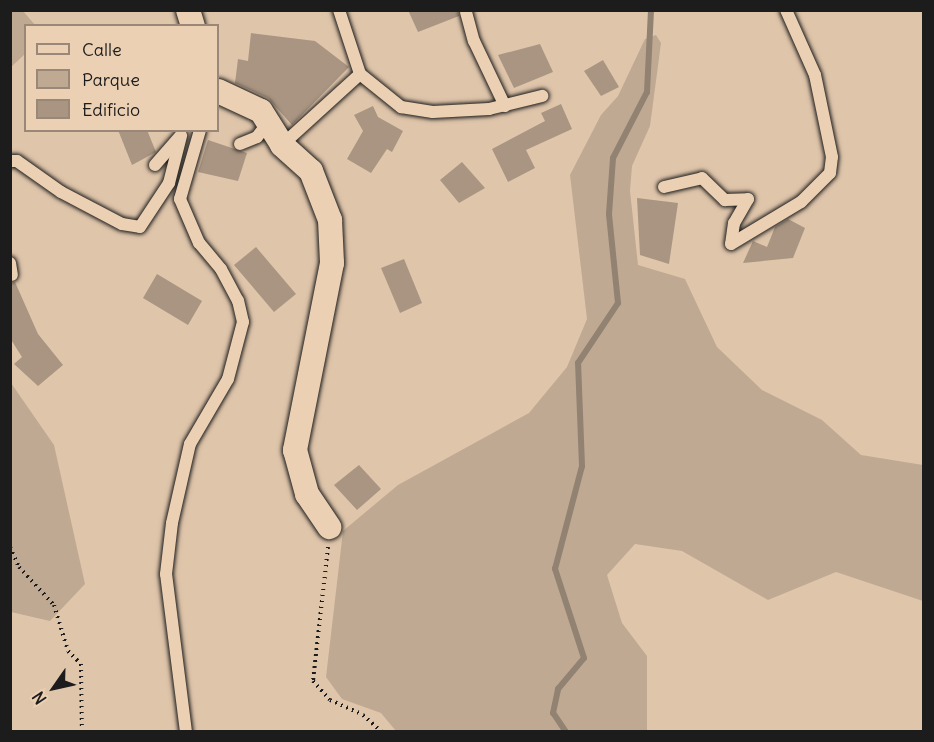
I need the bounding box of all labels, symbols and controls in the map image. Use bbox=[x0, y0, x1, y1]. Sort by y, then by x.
legend bbox=[24, 24, 219, 132]
text: Calle bbox=[82, 38, 122, 61]
text: Parque bbox=[82, 68, 140, 91]
text: Edificio bbox=[82, 98, 140, 121]
north arrow bbox=[24, 658, 84, 718]
text: N bbox=[28, 688, 50, 708]

